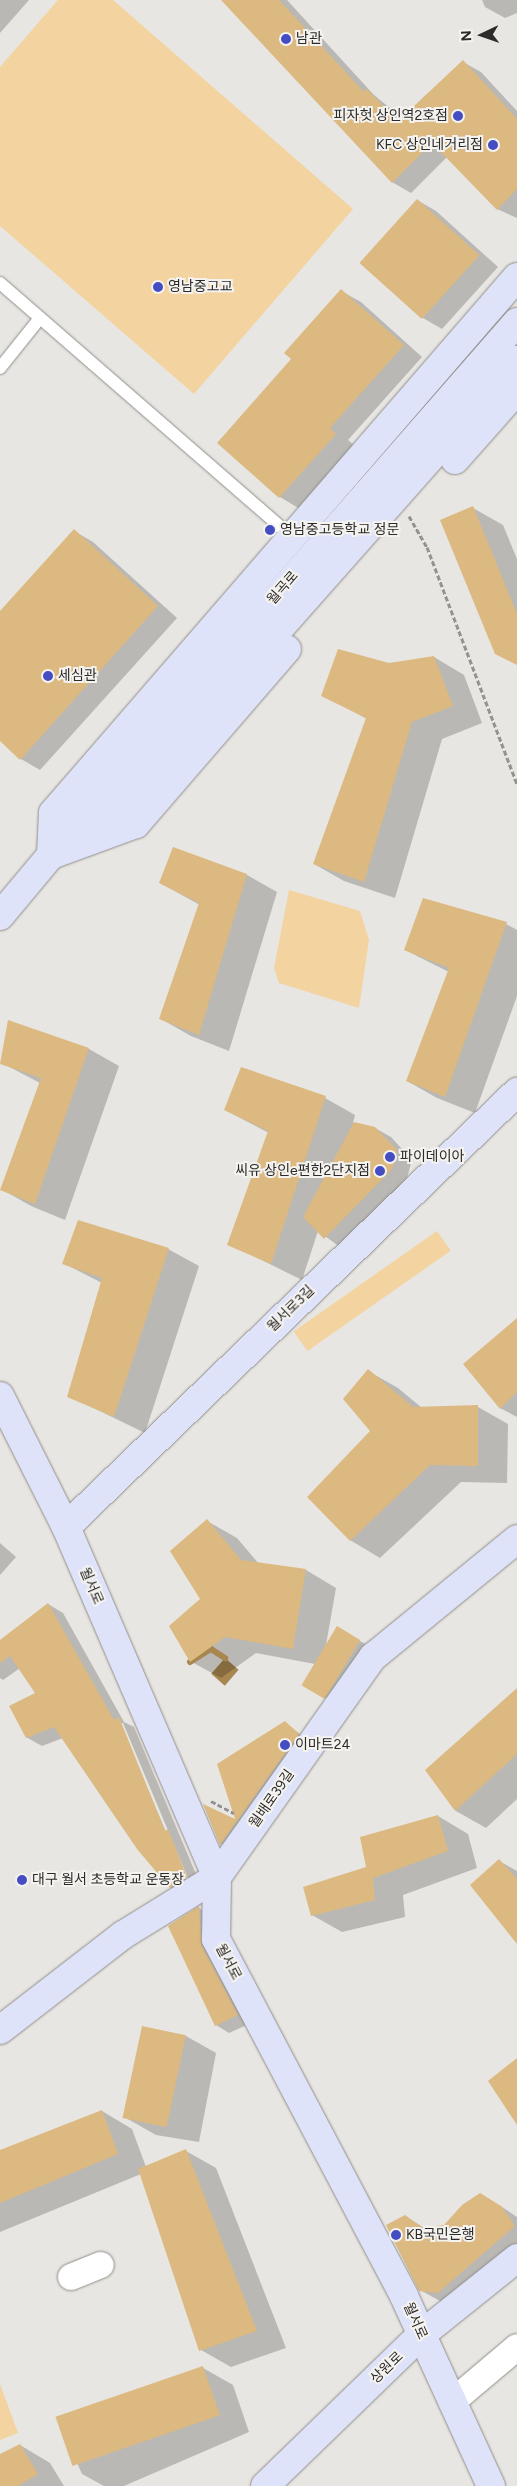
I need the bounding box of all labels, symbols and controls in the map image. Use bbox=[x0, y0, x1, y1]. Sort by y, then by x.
north arrow bbox=[457, 10, 507, 60]
text: N bbox=[458, 30, 475, 42]
place label: 남관 bbox=[296, 31, 322, 47]
marker: 남관 bbox=[280, 33, 292, 45]
place label: 피자헛 상인역2호점 bbox=[334, 108, 448, 124]
marker: 피자헛 상인역2호점 bbox=[452, 110, 464, 122]
place label: KFC 상인네거리점 bbox=[376, 137, 483, 153]
marker: KFC 상인네거리점 bbox=[487, 139, 499, 151]
place label: 영남중고교 bbox=[168, 279, 232, 295]
marker: 영남중고교 bbox=[152, 281, 164, 293]
place label: 영남중고등학교 정문 bbox=[280, 522, 399, 538]
marker: 영남중고등학교 정문 bbox=[264, 524, 276, 536]
street label: 월곡로 bbox=[264, 568, 302, 608]
place label: 세심관 bbox=[58, 668, 97, 684]
marker: 세심관 bbox=[42, 670, 54, 682]
place label: 파이데이아 bbox=[400, 1149, 464, 1165]
marker: 파이데이아 bbox=[384, 1151, 396, 1163]
place label: 씨유 상인e편한2단지점 bbox=[235, 1163, 370, 1179]
marker: 씨유 상인e편한2단지점 bbox=[374, 1165, 386, 1177]
street label: 월서로3길 bbox=[264, 1282, 318, 1336]
street label: 월서로 bbox=[76, 1565, 106, 1607]
place label: 이마트24 bbox=[295, 1737, 350, 1753]
marker: 이마트24 bbox=[279, 1739, 291, 1751]
street label: 월배로39길 bbox=[246, 1767, 298, 1831]
place label: 대구 월서 초등학교 운동장 bbox=[32, 1872, 184, 1888]
marker: 대구 월서 초등학교 운동장 bbox=[16, 1874, 28, 1886]
street label: 월서로 bbox=[212, 1941, 244, 1983]
place label: KB국민은행 bbox=[406, 2227, 475, 2243]
marker: KB국민은행 bbox=[390, 2229, 402, 2241]
street label: 월서로 bbox=[399, 2300, 431, 2342]
street label: 상원로 bbox=[367, 2349, 407, 2387]

